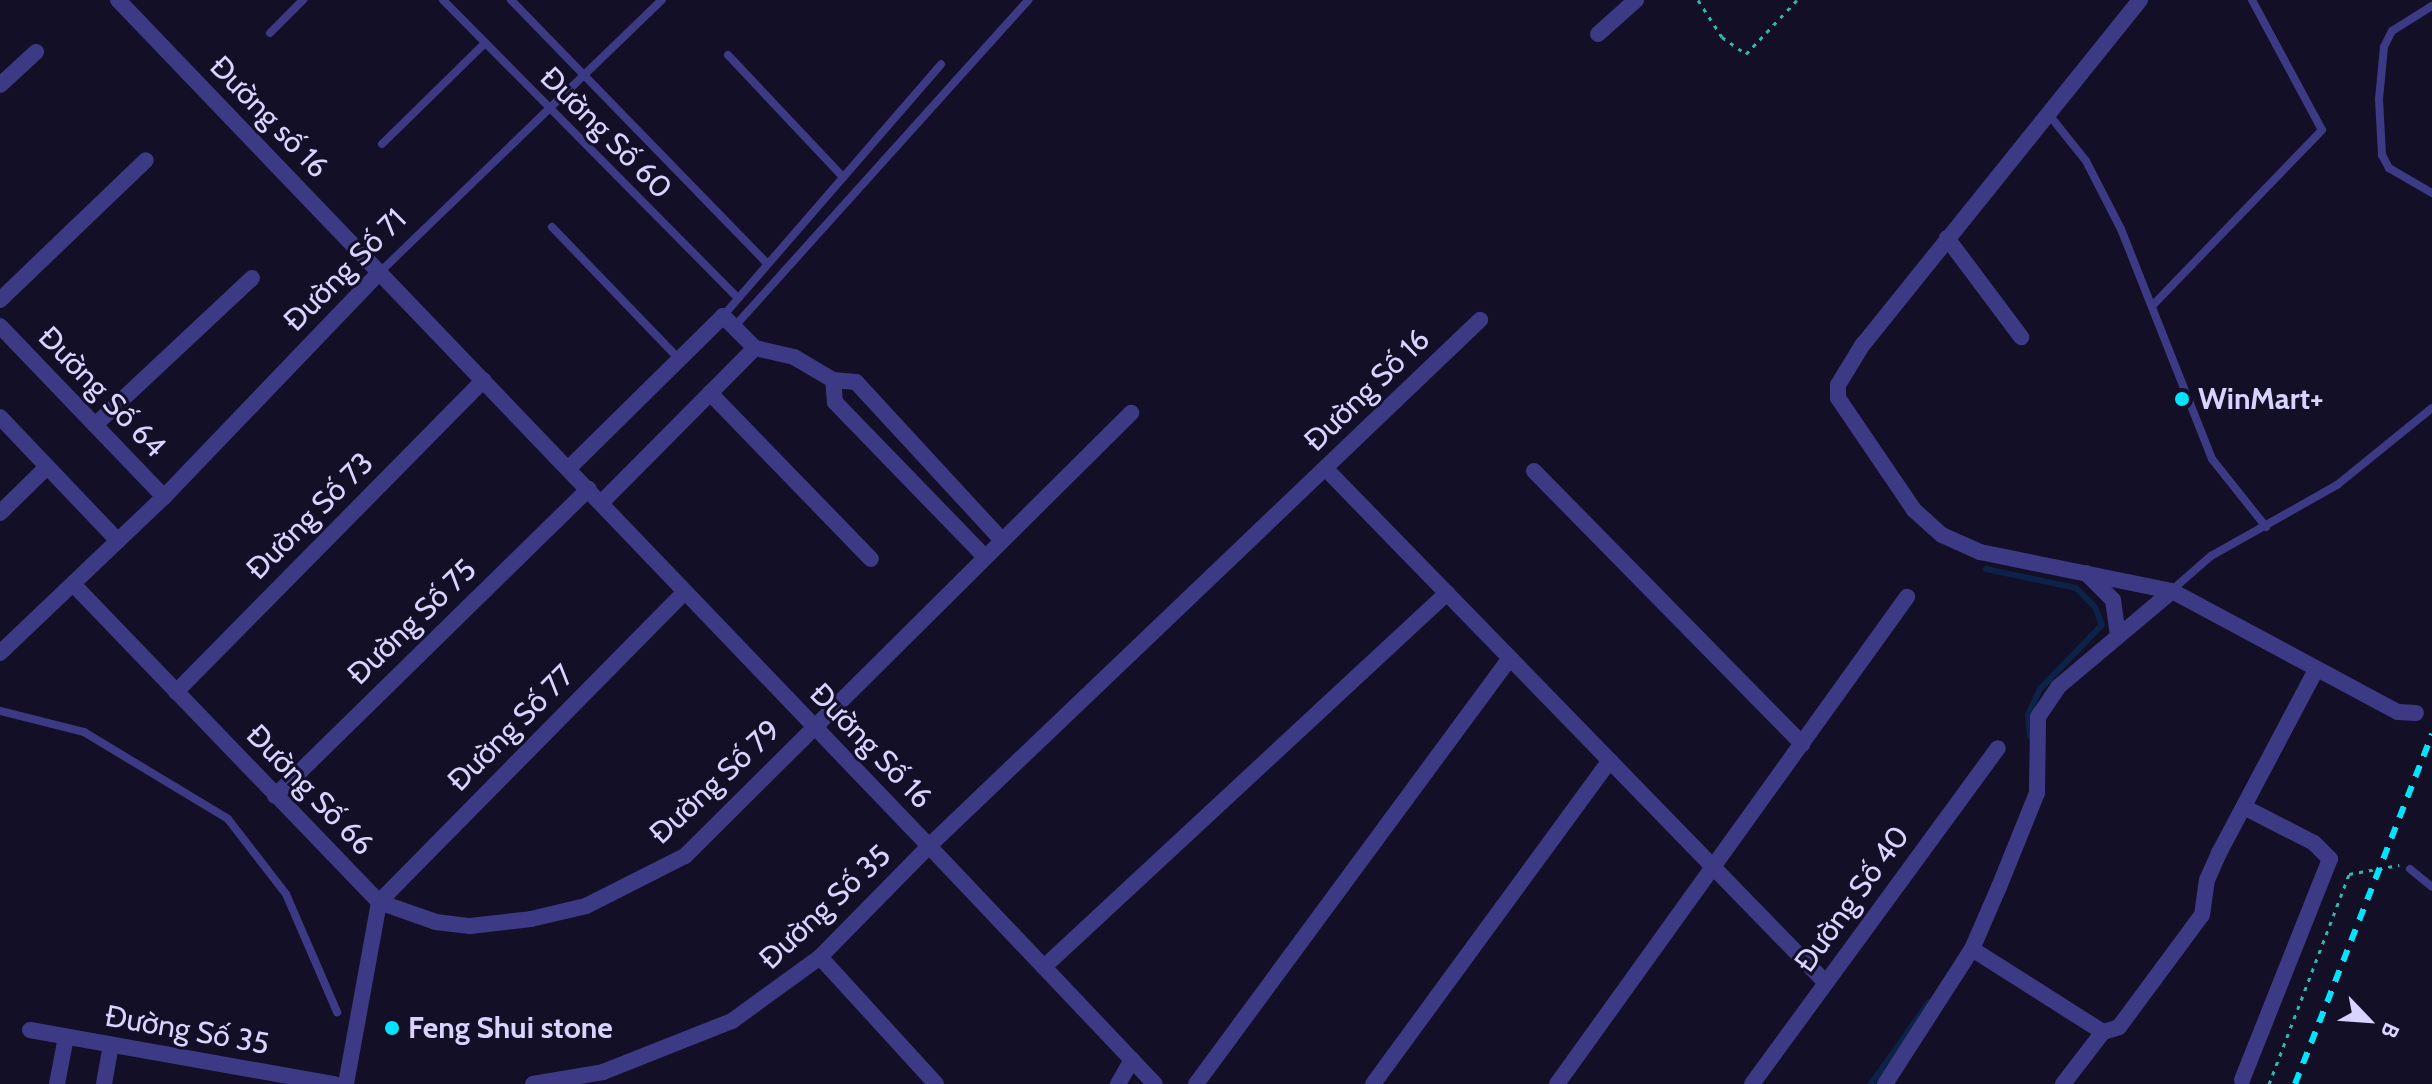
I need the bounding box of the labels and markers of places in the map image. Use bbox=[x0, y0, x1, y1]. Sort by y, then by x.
place label: WinMart+ bbox=[2198, 381, 2323, 417]
marker: WinMart+ bbox=[2173, 390, 2191, 408]
place label: Feng Shui stone bbox=[408, 1010, 613, 1046]
marker: Feng Shui stone bbox=[383, 1019, 401, 1037]

